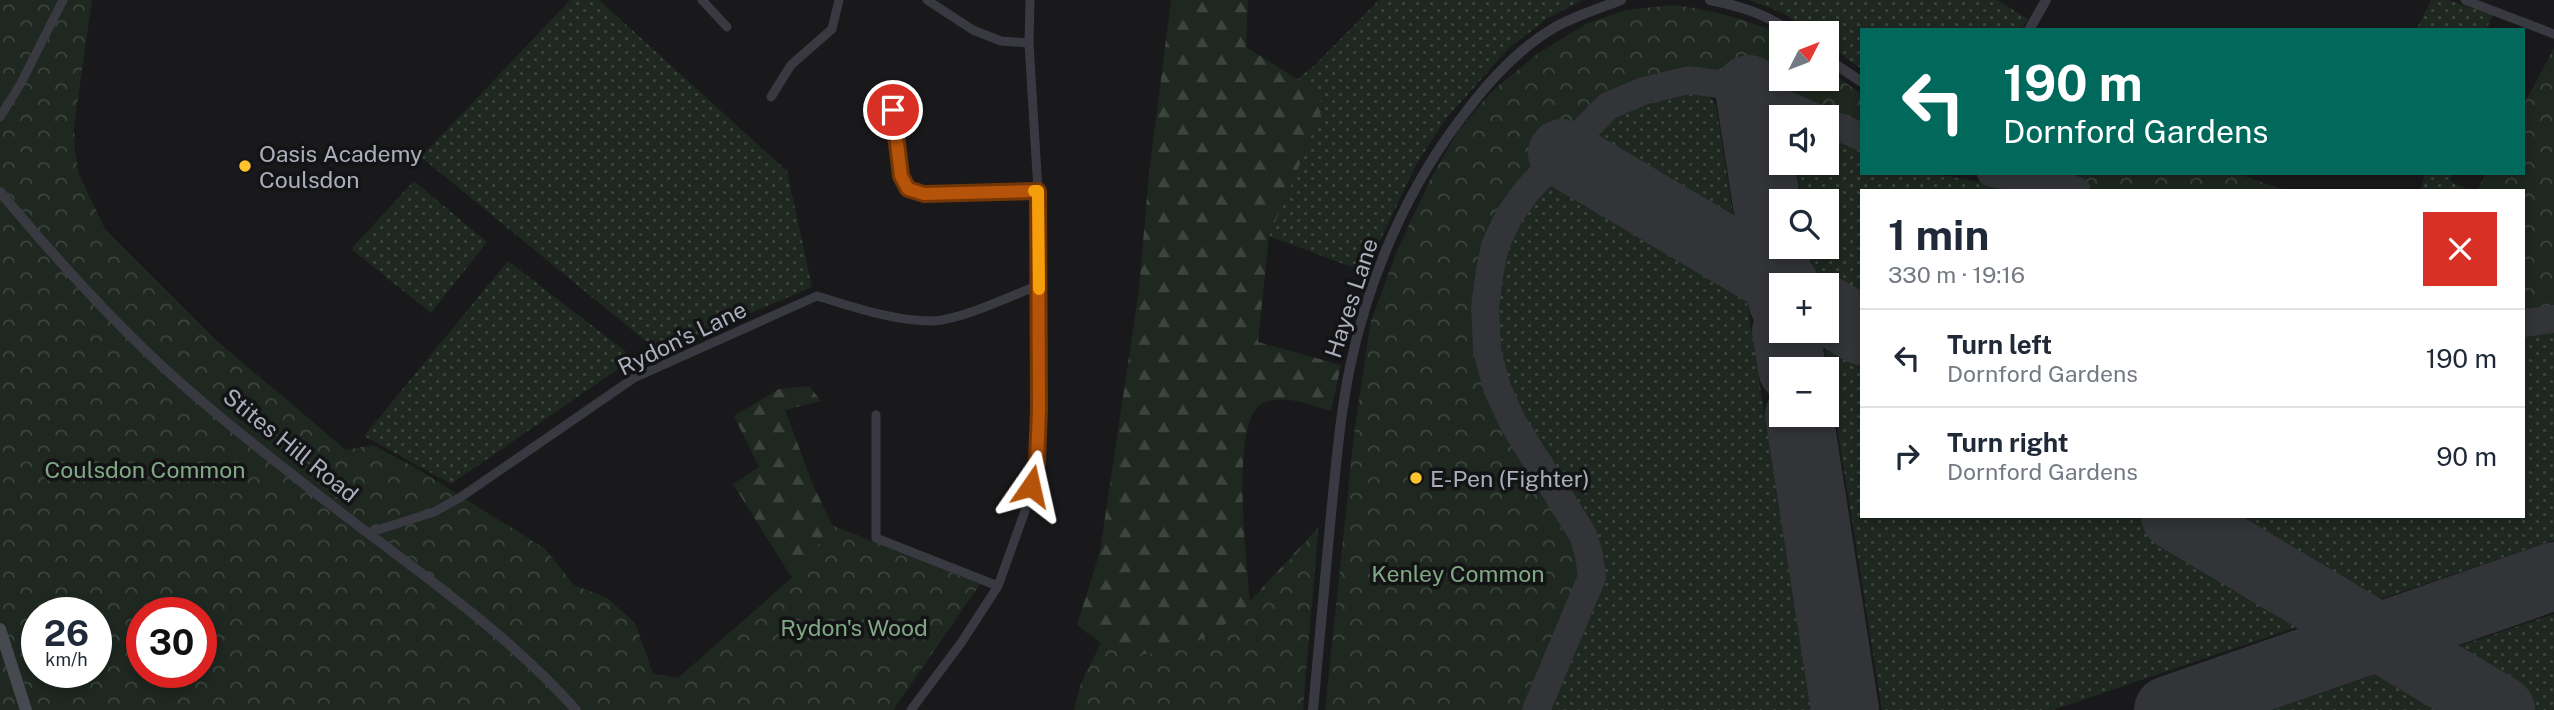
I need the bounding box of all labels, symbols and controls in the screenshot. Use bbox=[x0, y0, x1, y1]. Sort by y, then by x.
north arrow bbox=[1769, 21, 1839, 91]
map controls bbox=[1769, 21, 1839, 427]
text: 190 m bbox=[2003, 54, 2143, 112]
icon: left bbox=[1888, 56, 1979, 147]
pin bbox=[863, 80, 923, 140]
icon: arrive bbox=[874, 91, 912, 129]
button: sound bbox=[1769, 105, 1839, 175]
text: Dornford Gardens bbox=[2003, 113, 2269, 150]
place label: Oasis Academy Coulsdon bbox=[259, 140, 422, 193]
marker: Oasis Academy Coulsdon bbox=[237, 158, 253, 174]
button: search bbox=[1769, 189, 1839, 259]
text: 1 min bbox=[1888, 210, 1989, 259]
button: close bbox=[2423, 212, 2497, 286]
street label: Hayes Lane bbox=[1319, 235, 1383, 361]
text: 330 m · 19:16 bbox=[1888, 261, 2025, 288]
button: + bbox=[1769, 273, 1839, 343]
street label: Rydon's Lane bbox=[613, 295, 751, 381]
text: Turn left bbox=[1947, 329, 2052, 360]
icon: left bbox=[1888, 339, 1926, 377]
text: 190 m bbox=[2426, 343, 2497, 374]
button: − bbox=[1769, 357, 1839, 427]
text: Dornford Gardens bbox=[1947, 360, 2138, 387]
street label: Stites Hill Road bbox=[218, 382, 364, 508]
text: Turn right bbox=[1947, 427, 2069, 458]
icon: right bbox=[1888, 437, 1926, 475]
text: 90 m bbox=[2436, 441, 2497, 472]
position arrow bbox=[994, 449, 1068, 523]
park label: Coulsdon Common bbox=[45, 456, 246, 483]
text: Dornford Gardens bbox=[1947, 458, 2138, 485]
place label: E-Pen (Fighter) bbox=[1430, 465, 1590, 492]
marker: E-Pen (Fighter) bbox=[1408, 470, 1424, 486]
park label: Kenley Common bbox=[1371, 560, 1545, 587]
speed limit sign: 30 bbox=[126, 597, 217, 688]
text: 26 bbox=[44, 613, 89, 654]
park label: Rydon's Wood bbox=[780, 614, 928, 641]
text: km/h bbox=[45, 649, 88, 670]

